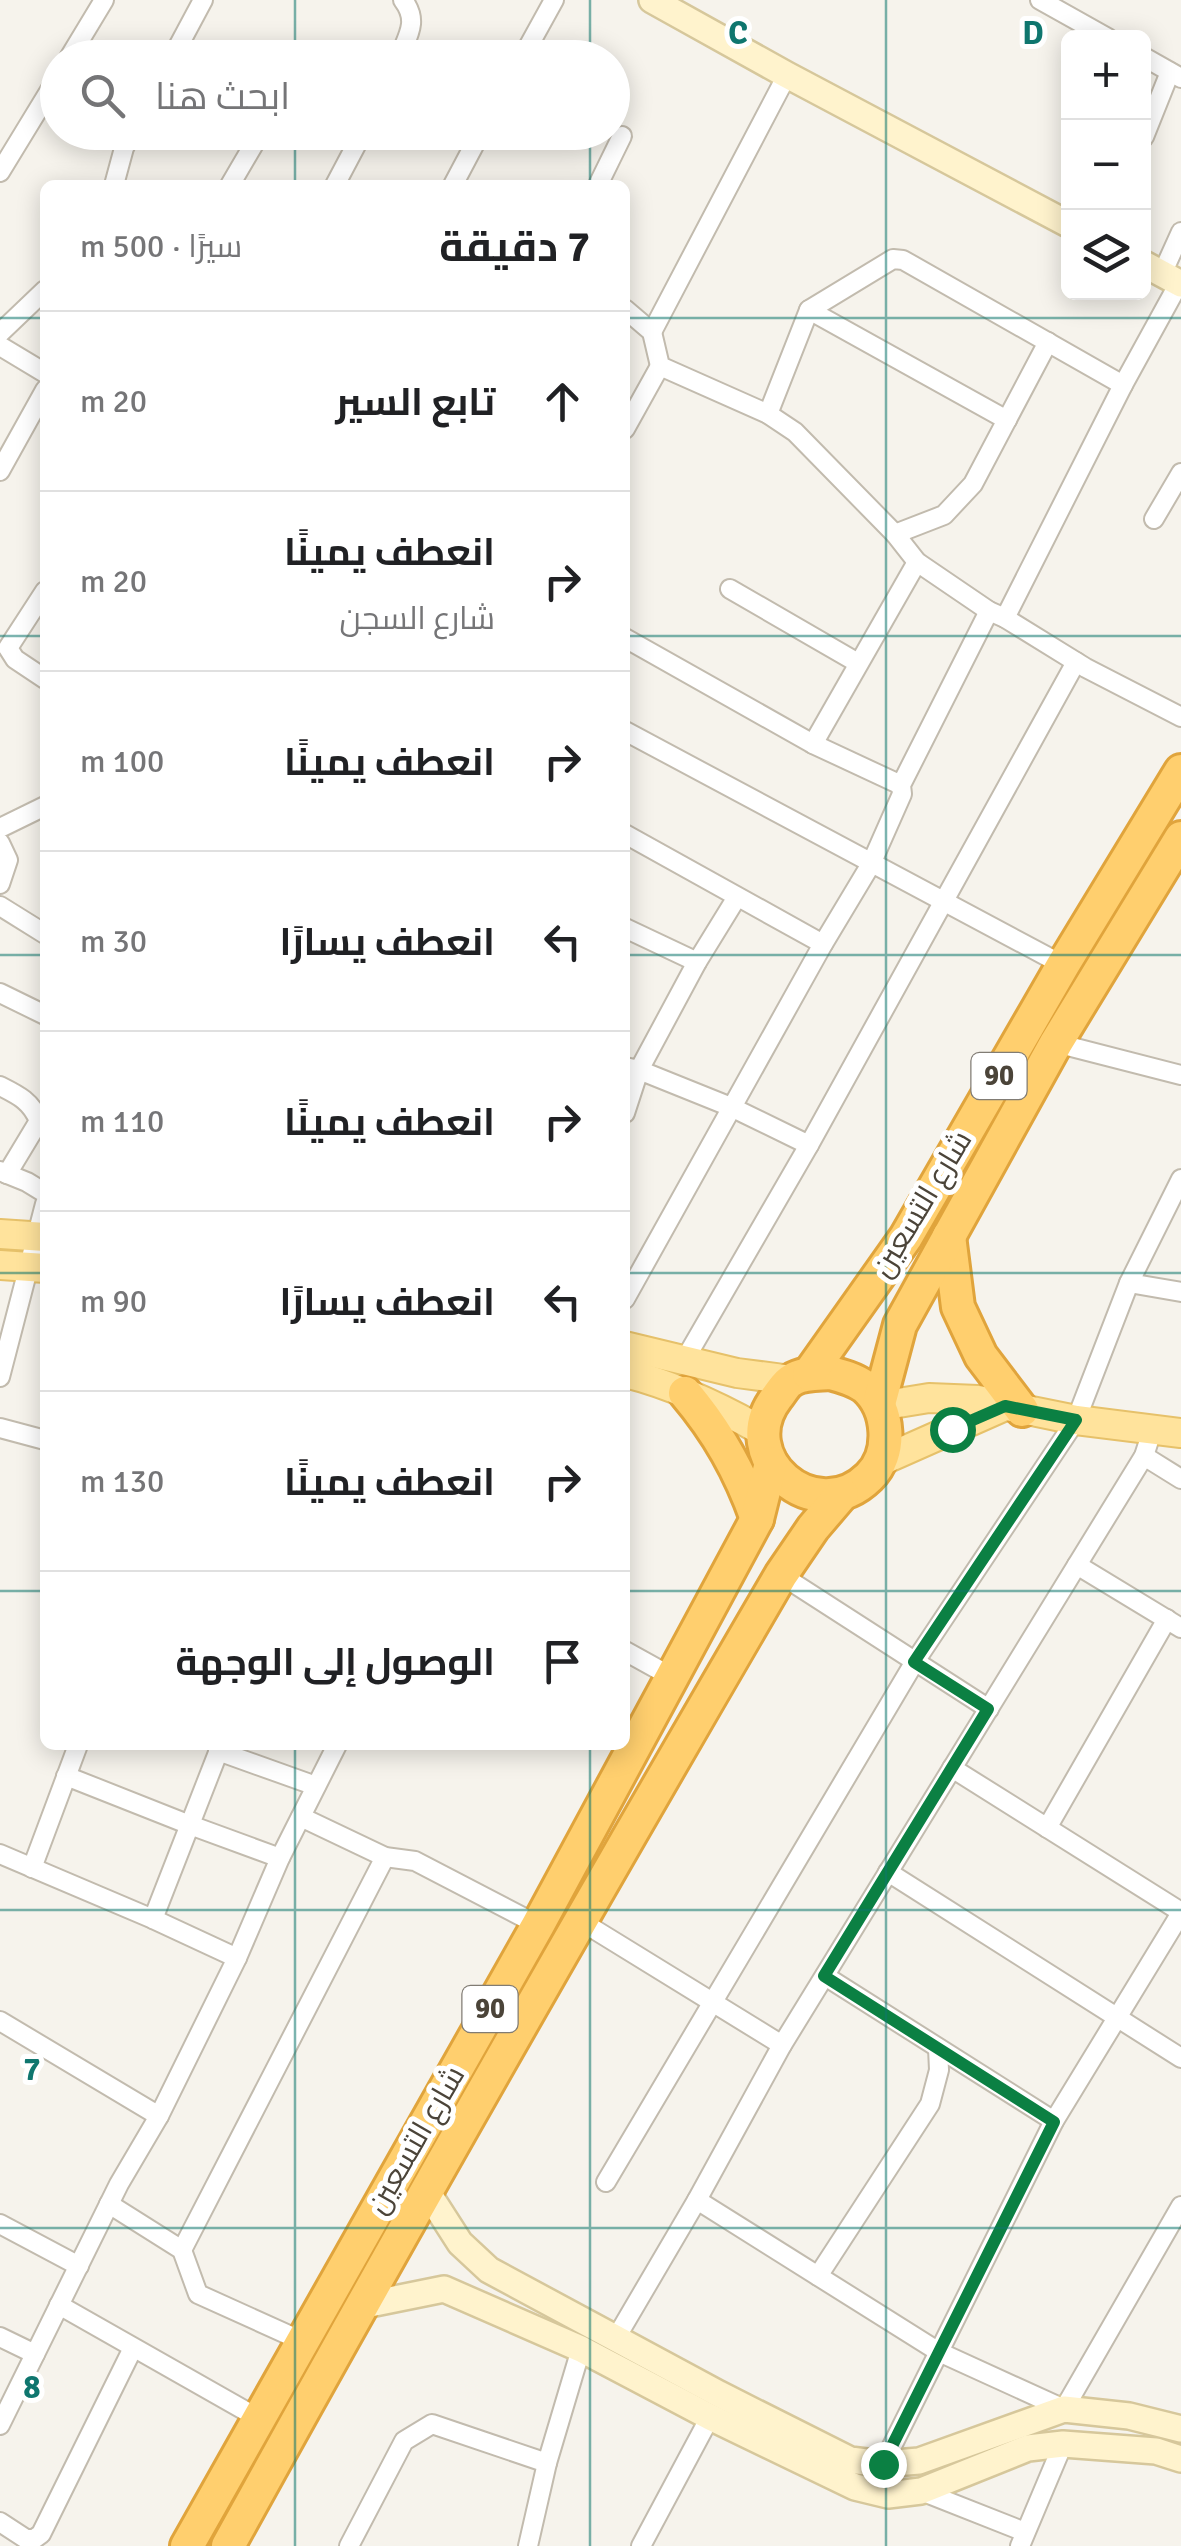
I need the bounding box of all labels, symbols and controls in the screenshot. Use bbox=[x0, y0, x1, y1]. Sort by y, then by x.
text: C bbox=[728, 14, 748, 53]
text: D bbox=[1022, 14, 1044, 53]
map controls bbox=[1061, 30, 1151, 300]
button: + bbox=[1061, 30, 1151, 120]
search box bbox=[40, 40, 630, 150]
icon: search bbox=[75, 68, 130, 123]
text: ابحث هنا bbox=[155, 73, 290, 120]
button: − bbox=[1061, 120, 1151, 210]
button: layers bbox=[1061, 210, 1151, 300]
text: 7 دقيقة bbox=[439, 222, 590, 273]
text: سيرًا · 500 m bbox=[80, 227, 242, 266]
icon: ahead bbox=[535, 374, 590, 429]
text: تابع السير bbox=[336, 379, 495, 426]
text: 20 m bbox=[80, 382, 147, 421]
text: انعطف يمينًا bbox=[284, 529, 495, 576]
icon: right bbox=[535, 554, 590, 609]
text: 20 m bbox=[80, 562, 147, 601]
text: شارع السجن bbox=[339, 599, 495, 638]
icon: right bbox=[535, 734, 590, 789]
text: انعطف يمينًا bbox=[284, 739, 495, 786]
text: 100 m bbox=[80, 742, 164, 781]
icon: left bbox=[535, 914, 590, 969]
text: انعطف يسارًا bbox=[279, 919, 495, 966]
text: 30 m bbox=[80, 922, 147, 961]
road number: 90 bbox=[972, 1053, 1026, 1099]
icon: right bbox=[535, 1094, 590, 1149]
text: انعطف يمينًا bbox=[284, 1099, 495, 1146]
text: 110 m bbox=[80, 1102, 164, 1141]
street label: شارع التسعين bbox=[864, 1124, 981, 1285]
icon: left bbox=[535, 1274, 590, 1329]
text: انعطف يسارًا bbox=[279, 1279, 495, 1326]
text: 90 m bbox=[80, 1282, 147, 1321]
route start bbox=[930, 1407, 976, 1453]
icon: right bbox=[535, 1454, 590, 1509]
text: انعطف يمينًا bbox=[284, 1459, 495, 1506]
text: 130 m bbox=[80, 1462, 164, 1501]
icon: arrive bbox=[535, 1634, 590, 1689]
text: الوصول إلى الوجهة bbox=[176, 1639, 495, 1686]
road number: 90 bbox=[462, 1986, 518, 2032]
text: 7 bbox=[23, 2050, 41, 2089]
street label: شارع التسعين bbox=[359, 2060, 474, 2221]
text: 8 bbox=[23, 2368, 41, 2407]
route end bbox=[861, 2442, 907, 2488]

